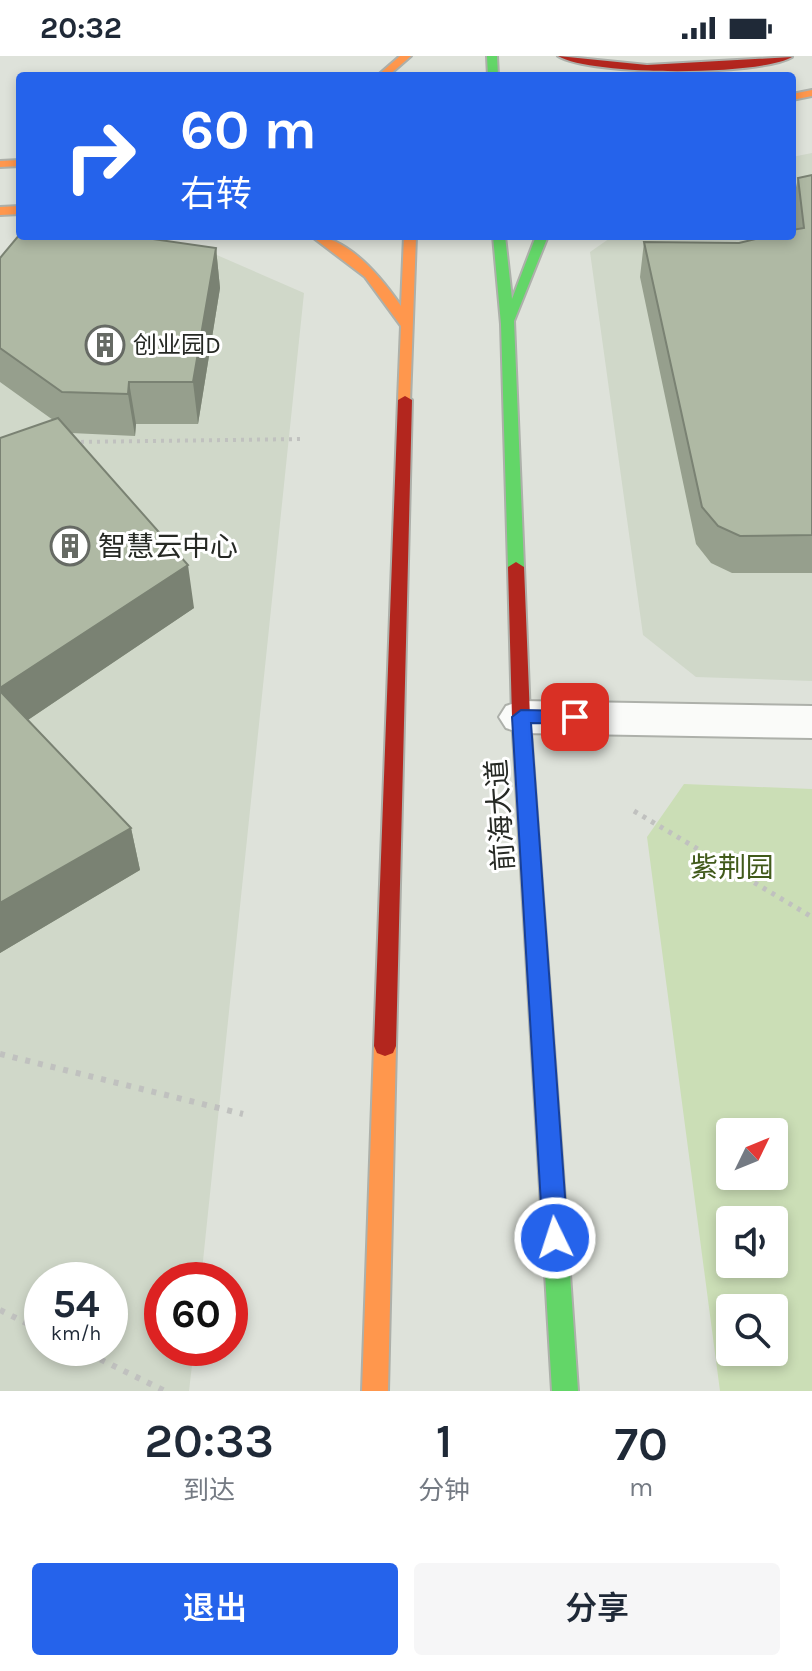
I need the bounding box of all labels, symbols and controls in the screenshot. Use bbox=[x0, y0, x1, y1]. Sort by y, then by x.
text: 20:32 bbox=[40, 10, 122, 46]
text: 60 m bbox=[180, 97, 317, 162]
icon: right bbox=[48, 104, 152, 208]
text: 右转 bbox=[180, 173, 252, 215]
building icon: 创业园D bbox=[84, 324, 126, 366]
place label: 创业园D bbox=[133, 331, 221, 359]
building icon: 智慧云中心 bbox=[49, 525, 91, 567]
place label: 智慧云中心 bbox=[98, 530, 238, 563]
pin bbox=[541, 683, 609, 751]
icon: arrive bbox=[553, 695, 597, 739]
street label: 前海大道 bbox=[480, 758, 520, 872]
park label: 紫荆园 bbox=[690, 851, 774, 884]
north arrow bbox=[716, 1118, 788, 1190]
map controls bbox=[716, 1118, 788, 1366]
position arrow bbox=[513, 1196, 597, 1280]
button: sound bbox=[716, 1206, 788, 1278]
speed limit sign: 60 bbox=[144, 1262, 248, 1366]
text: 54 bbox=[52, 1280, 100, 1327]
button: search bbox=[716, 1294, 788, 1366]
text: km/h bbox=[51, 1322, 101, 1345]
text: 20:33 bbox=[144, 1413, 274, 1469]
text: 1 bbox=[436, 1413, 453, 1469]
text: 70 bbox=[614, 1416, 668, 1472]
text: m bbox=[629, 1472, 653, 1503]
text: 到达 bbox=[183, 1475, 235, 1506]
text: 分钟 bbox=[418, 1475, 470, 1506]
button: 退出 bbox=[32, 1563, 398, 1655]
button: 分享 bbox=[414, 1563, 780, 1655]

